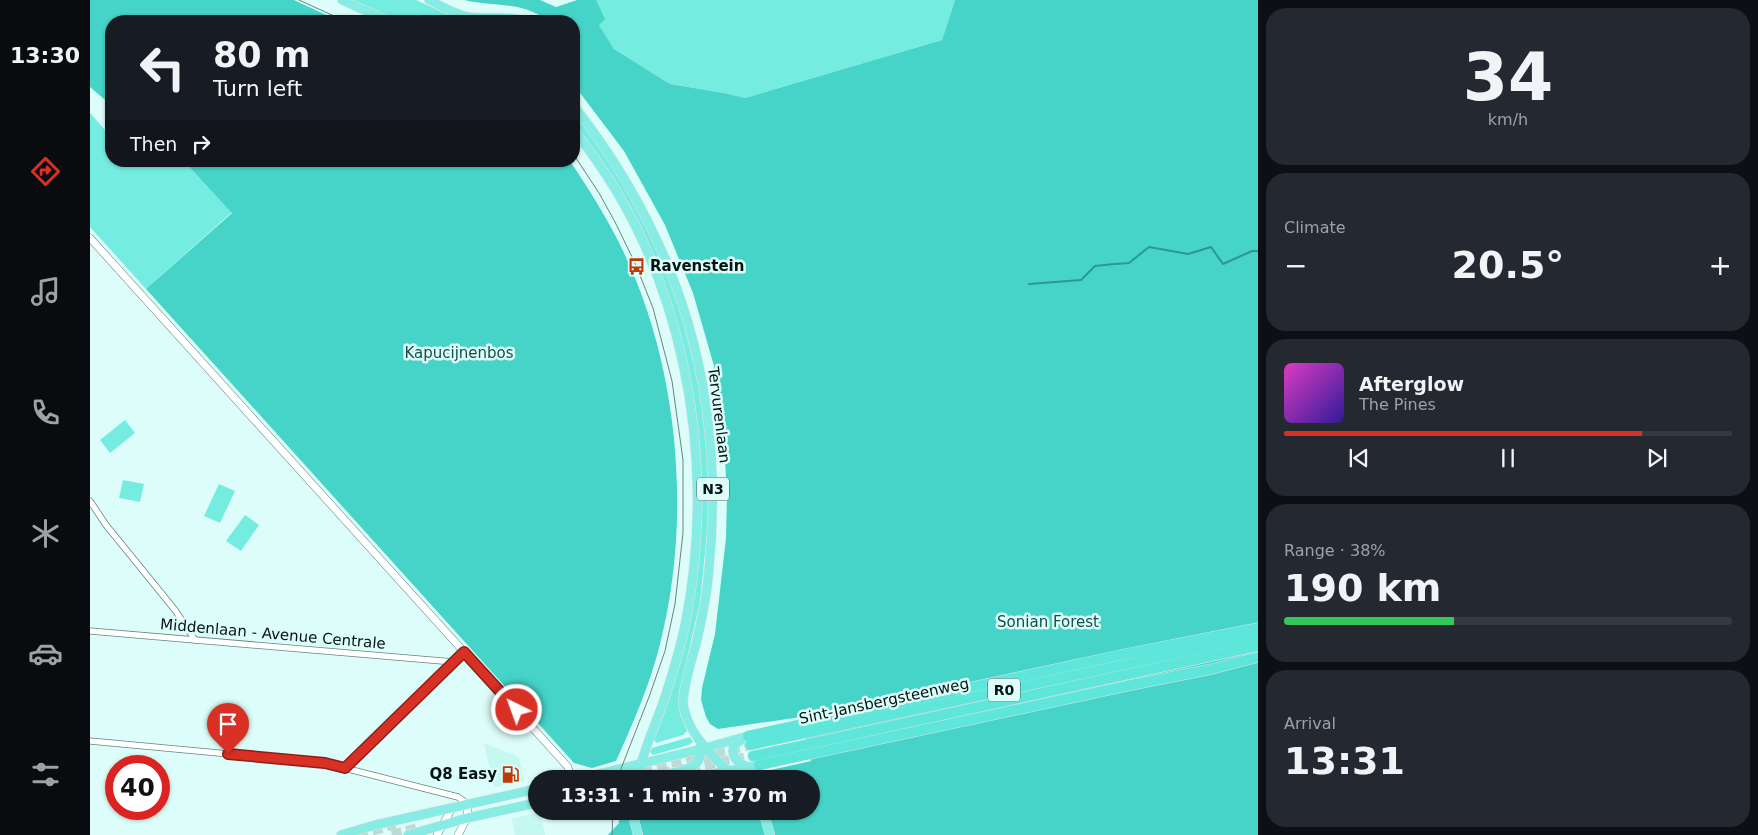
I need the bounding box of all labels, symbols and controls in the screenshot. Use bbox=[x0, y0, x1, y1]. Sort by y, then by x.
icon: left bbox=[130, 35, 195, 100]
text: 80 m bbox=[213, 35, 310, 75]
text: 34 bbox=[1463, 40, 1553, 115]
text: 13:30 bbox=[10, 43, 80, 68]
text: Turn left bbox=[213, 76, 302, 101]
text: km/h bbox=[1488, 110, 1528, 129]
icon: right bbox=[187, 130, 215, 158]
text: Then bbox=[130, 133, 177, 155]
icon: directions bbox=[28, 154, 63, 189]
text: Climate bbox=[1284, 218, 1346, 237]
text: 20.5° bbox=[1452, 243, 1564, 287]
text: − bbox=[1284, 249, 1307, 282]
text: + bbox=[1709, 249, 1732, 282]
bus stop icon: Ravenstein bbox=[626, 256, 646, 276]
place label: Ravenstein bbox=[650, 257, 744, 275]
icon: music bbox=[28, 274, 63, 309]
park label: Kapucijnenbos bbox=[404, 344, 514, 362]
street label: Tervurenlaan bbox=[704, 365, 734, 464]
text: Afterglow bbox=[1359, 373, 1464, 395]
icon: phone bbox=[28, 395, 63, 430]
text: The Pines bbox=[1359, 395, 1436, 414]
icon: previous bbox=[1345, 444, 1373, 472]
icon: pause bbox=[1494, 444, 1522, 472]
icon: next bbox=[1643, 444, 1671, 472]
road number: N3 bbox=[697, 478, 729, 500]
icon: climate bbox=[28, 516, 63, 551]
text: Range · 38% bbox=[1284, 541, 1386, 560]
text: 190 km bbox=[1284, 566, 1441, 610]
park label: Sonian Forest bbox=[997, 613, 1099, 631]
street label: Middenlaan - Avenue Centrale bbox=[160, 615, 386, 653]
icon: car bbox=[28, 636, 63, 671]
street label: Sint-Jansbergsteenweg bbox=[797, 674, 971, 728]
road number: R0 bbox=[988, 678, 1020, 702]
position arrow bbox=[490, 683, 542, 735]
pin bbox=[207, 703, 249, 754]
icon: arrive bbox=[214, 710, 242, 738]
text: Arrival bbox=[1284, 714, 1336, 733]
text: 13:31 bbox=[1284, 739, 1405, 783]
speed limit sign: 40 bbox=[105, 755, 170, 820]
icon: filters bbox=[28, 757, 63, 792]
fuel station icon: Q8 Easy bbox=[501, 764, 521, 784]
place label: Q8 Easy bbox=[430, 765, 497, 783]
text: 13:31 · 1 min · 370 m bbox=[560, 784, 788, 806]

